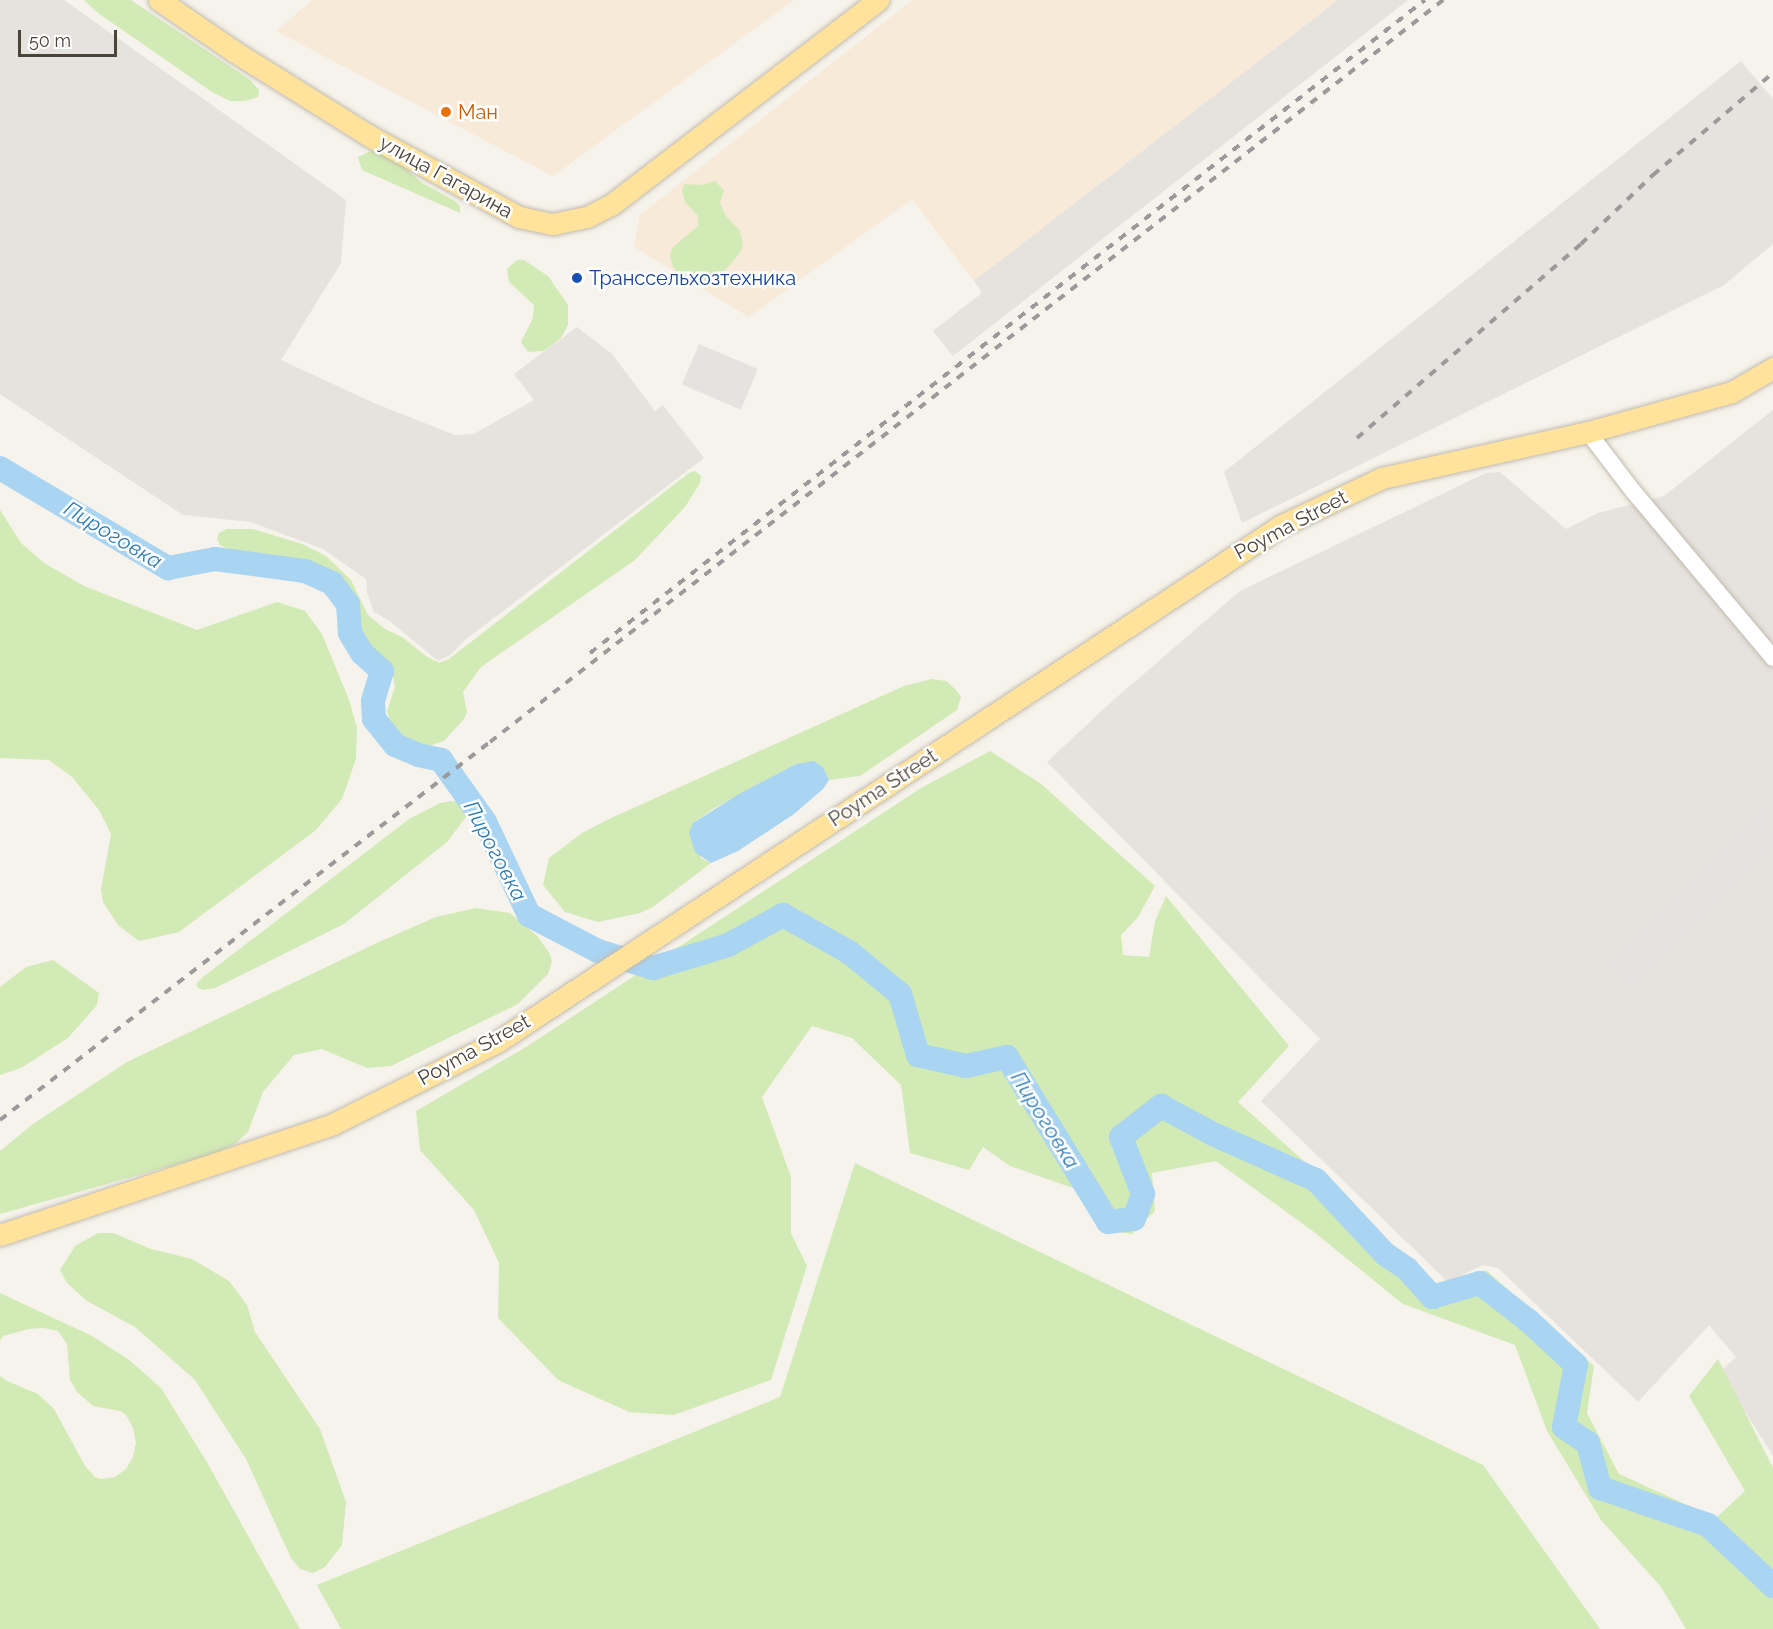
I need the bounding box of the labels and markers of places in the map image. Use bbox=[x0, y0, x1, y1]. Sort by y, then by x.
place label: Ман bbox=[458, 100, 498, 124]
marker: Ман bbox=[439, 105, 453, 119]
place label: Транссельхозтехника bbox=[589, 266, 796, 290]
marker: Транссельхозтехника bbox=[570, 271, 584, 285]

